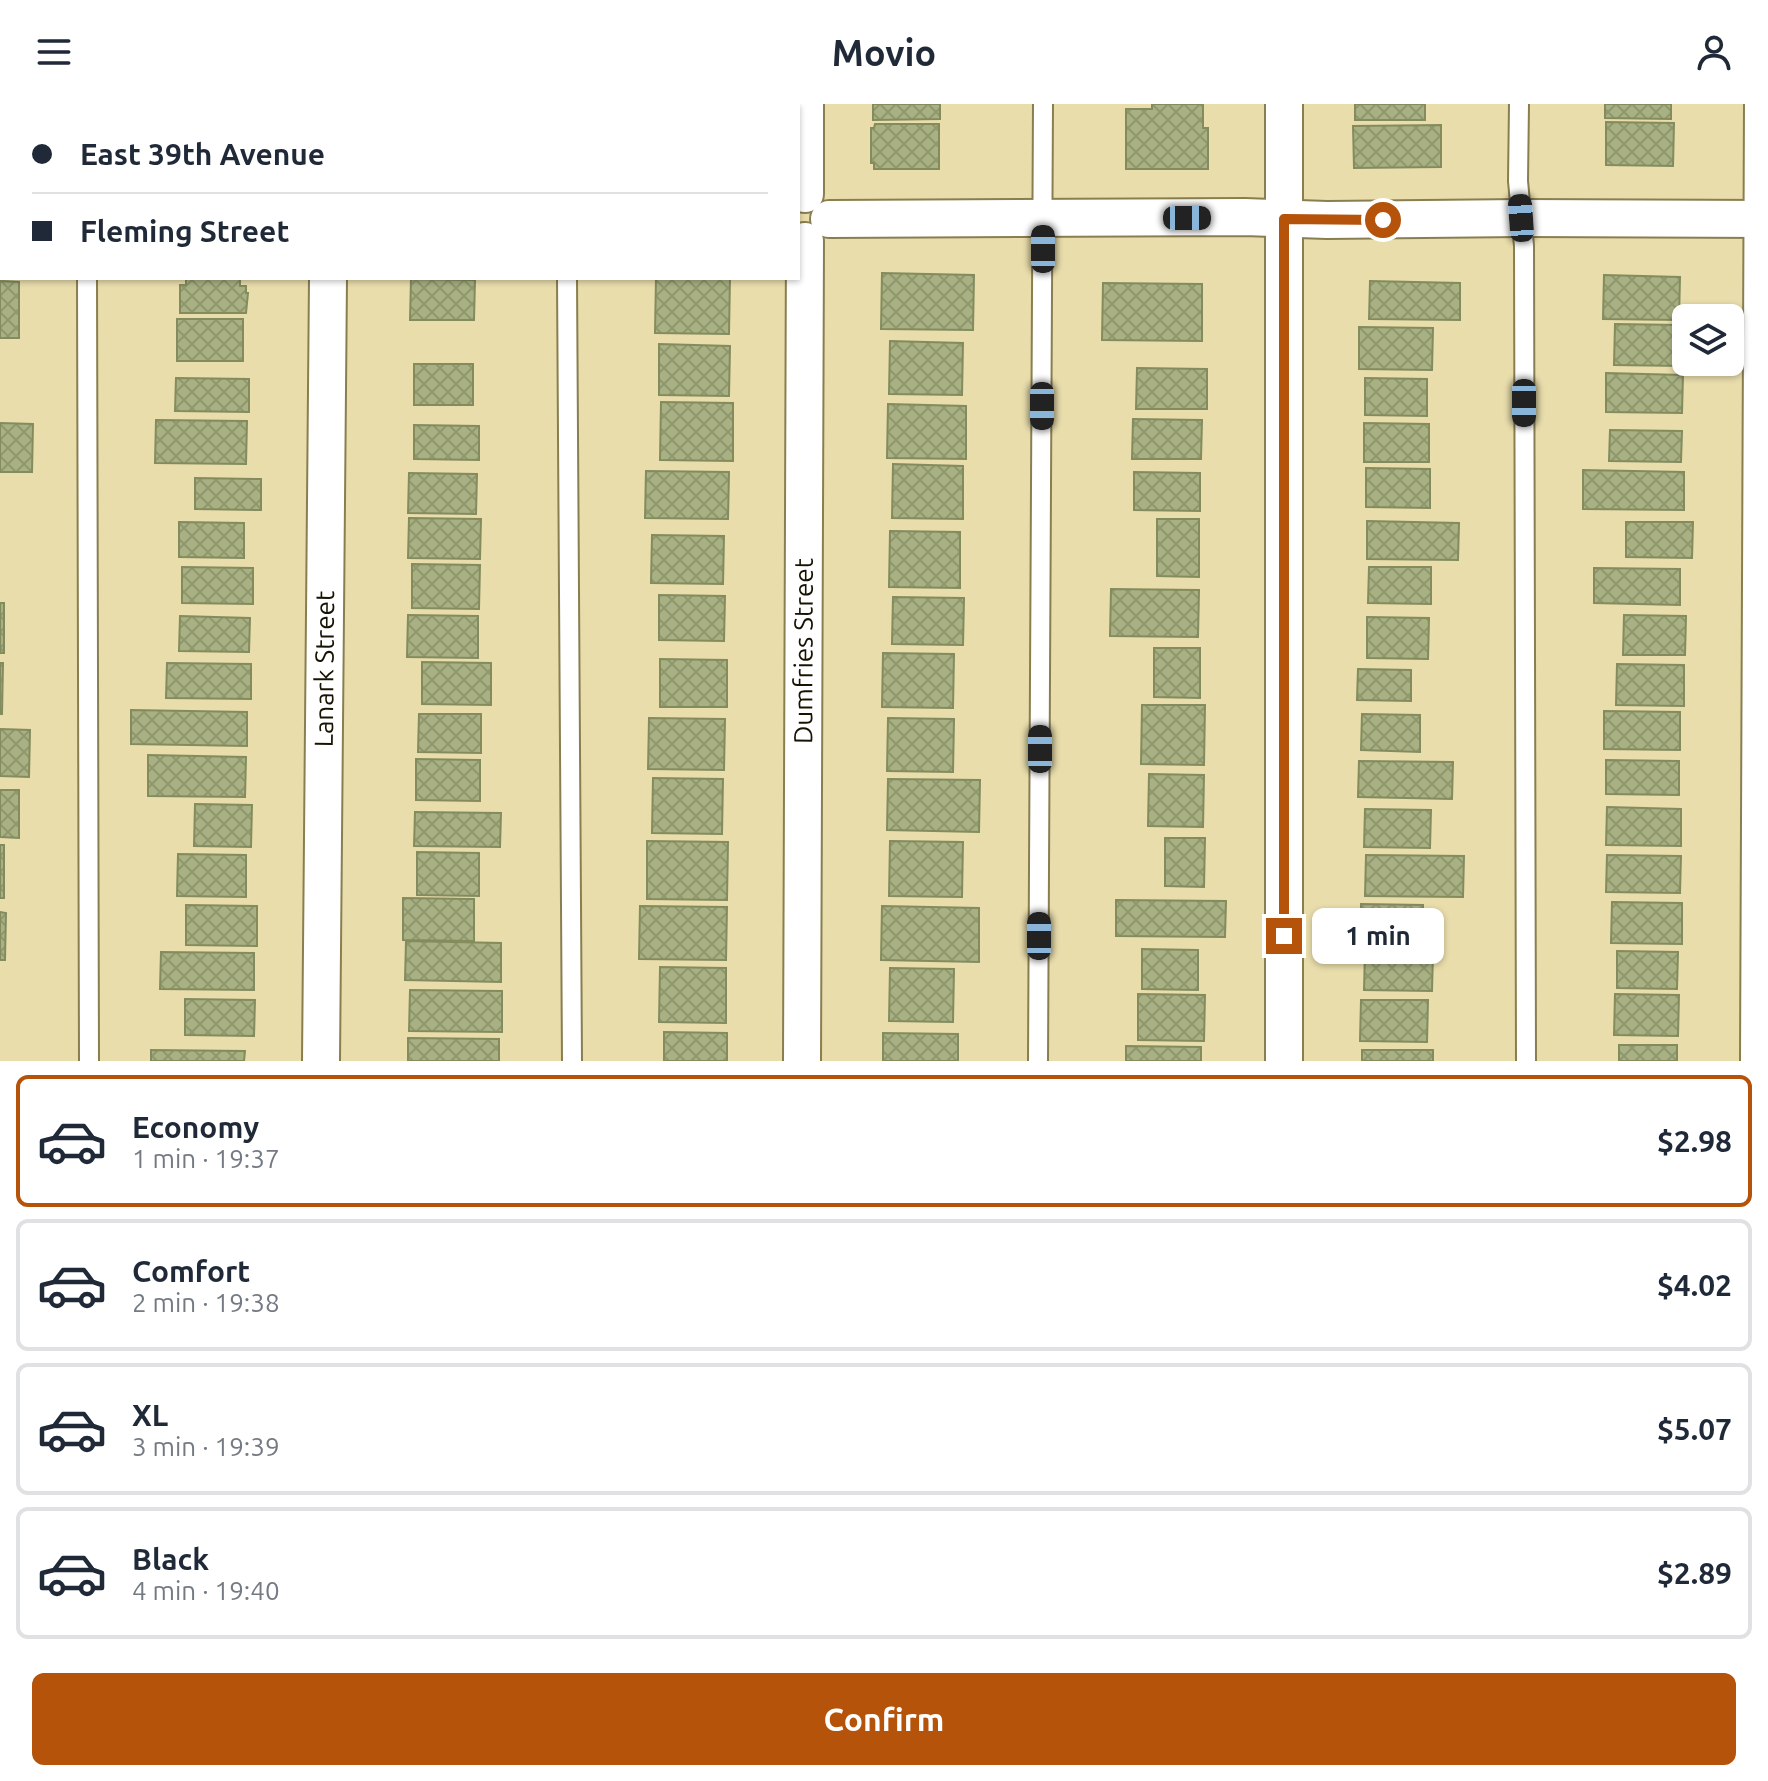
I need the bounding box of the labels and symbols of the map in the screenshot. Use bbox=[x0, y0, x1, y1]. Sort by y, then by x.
car bbox=[1507, 193, 1535, 243]
route start bbox=[1365, 202, 1401, 238]
car bbox=[1163, 206, 1211, 230]
car bbox=[1031, 225, 1055, 273]
car bbox=[1512, 379, 1536, 427]
car bbox=[1030, 382, 1054, 430]
street label: Dumfries Street bbox=[788, 558, 818, 744]
street label: Lanark Street bbox=[309, 591, 339, 747]
car bbox=[1028, 725, 1052, 773]
callout: 1 min bbox=[1312, 908, 1444, 964]
car bbox=[1027, 912, 1051, 960]
route end bbox=[1266, 918, 1302, 954]

